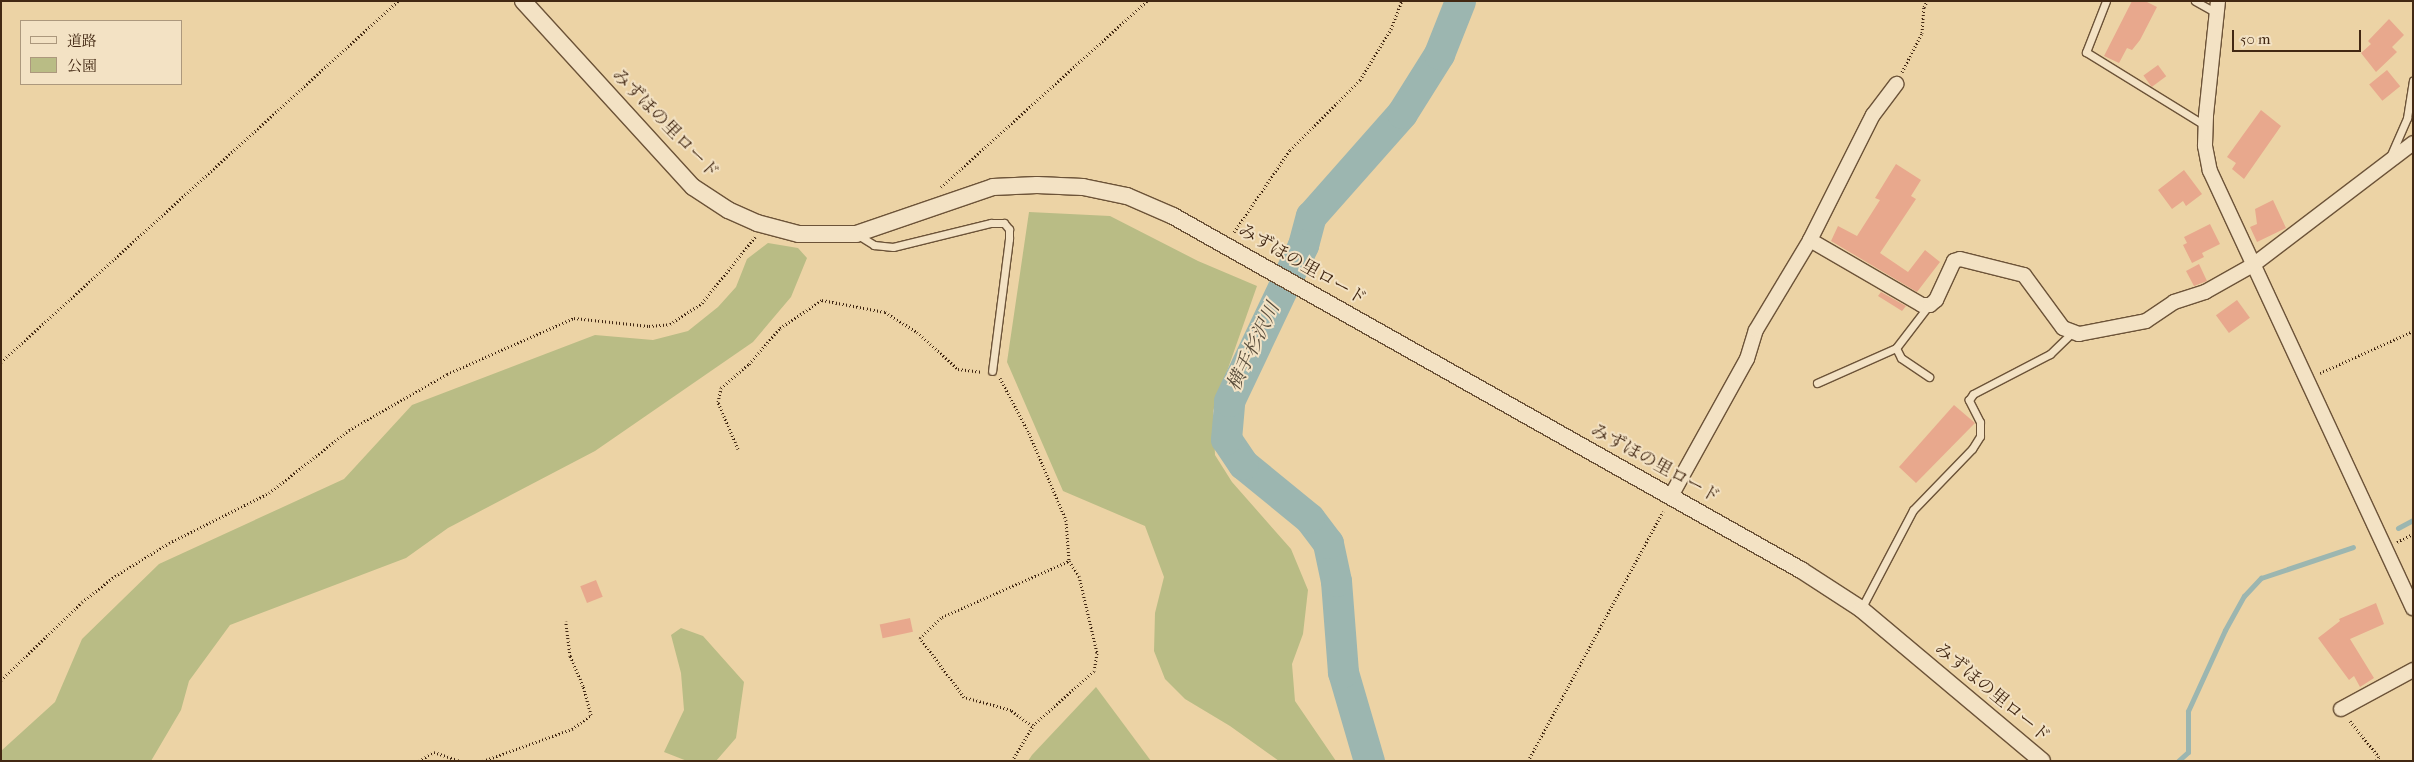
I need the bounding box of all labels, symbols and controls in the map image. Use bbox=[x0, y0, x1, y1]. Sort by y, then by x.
legend bbox=[20, 20, 182, 85]
scale bar bbox=[2234, 20, 2363, 52]
text: 50 m bbox=[2240, 30, 2270, 48]
text: 道路 bbox=[67, 32, 97, 50]
text: 公園 bbox=[67, 57, 97, 75]
street label: みずほの里ロード bbox=[607, 65, 723, 183]
street label: みずほの里ロード bbox=[1234, 220, 1370, 310]
water label: 横手杉沢川 bbox=[1223, 299, 1285, 395]
street label: みずほの里ロード bbox=[1587, 420, 1723, 508]
street label: みずほの里ロード bbox=[1930, 638, 2054, 748]

